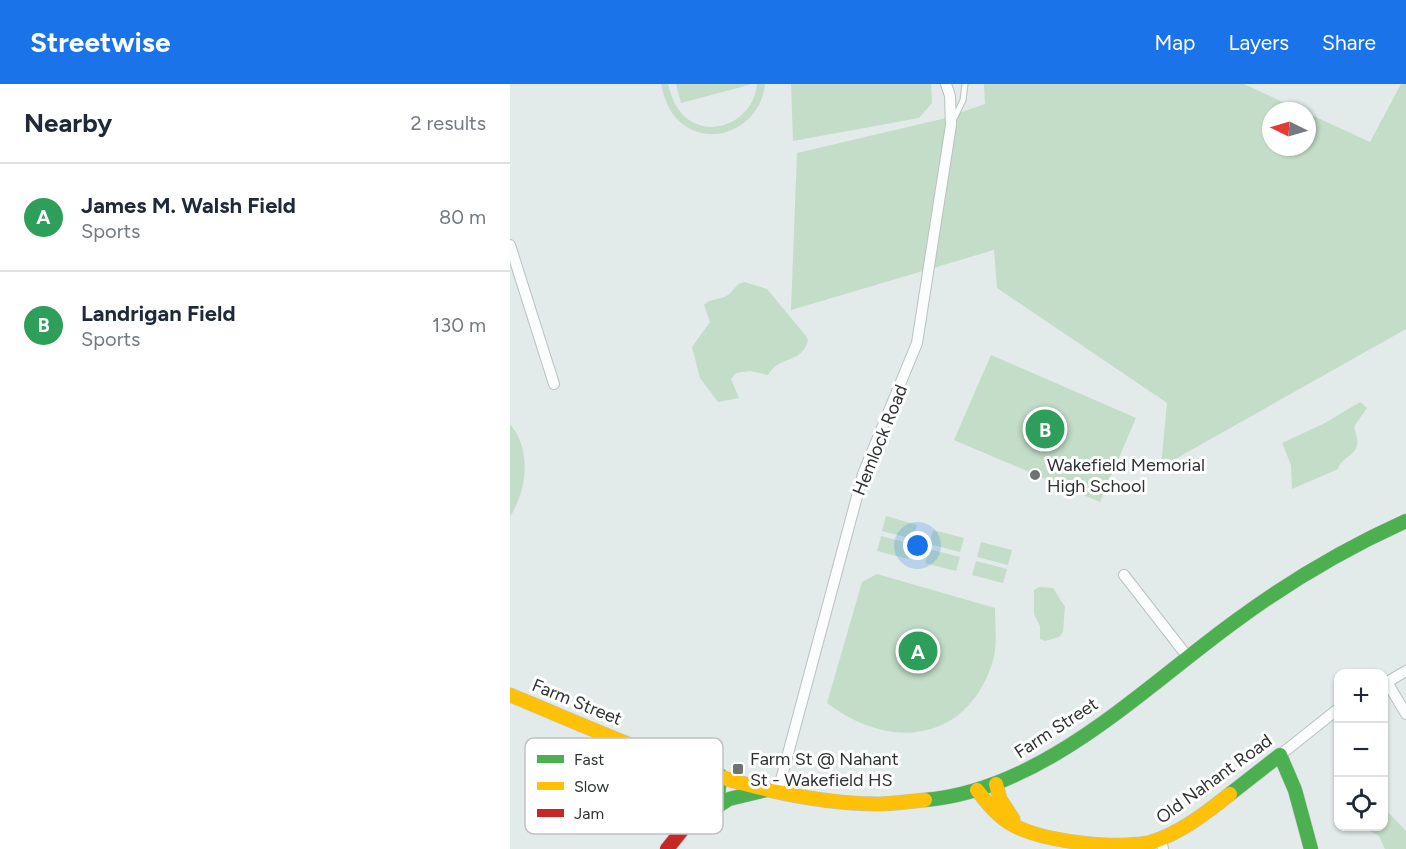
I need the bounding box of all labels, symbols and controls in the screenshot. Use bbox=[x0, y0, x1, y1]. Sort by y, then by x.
text: Streetwise bbox=[30, 25, 170, 59]
text: Map bbox=[1155, 30, 1195, 55]
text: Layers bbox=[1228, 30, 1289, 55]
text: Share bbox=[1322, 30, 1376, 55]
north arrow bbox=[1262, 102, 1316, 156]
text: Nearby bbox=[24, 107, 112, 139]
text: 2 results bbox=[410, 111, 486, 135]
text: James M. Walsh Field bbox=[81, 192, 296, 219]
text: A bbox=[36, 205, 51, 229]
text: 80 m bbox=[439, 205, 486, 229]
text: Sports bbox=[81, 219, 140, 243]
text: Landrigan Field bbox=[81, 300, 236, 327]
text: B bbox=[37, 313, 50, 337]
text: 130 m bbox=[432, 313, 486, 337]
text: Sports bbox=[81, 327, 140, 351]
street label: Hemlock Road bbox=[848, 381, 912, 499]
pin: B bbox=[1026, 406, 1064, 452]
place label: Wakefield Memorial High School bbox=[1047, 454, 1205, 497]
marker: Wakefield Memorial High School bbox=[1028, 468, 1042, 482]
your location bbox=[903, 531, 932, 560]
pin: A bbox=[898, 628, 938, 674]
map controls bbox=[1334, 669, 1388, 831]
button: + bbox=[1334, 669, 1388, 723]
street label: Farm Street bbox=[529, 674, 625, 730]
street label: Farm Street bbox=[1010, 693, 1102, 763]
button: − bbox=[1334, 723, 1388, 777]
street label: Old Nahant Road bbox=[1152, 730, 1276, 828]
legend bbox=[525, 738, 723, 834]
place label: Farm St @ Nahant St - Wakefield HS bbox=[750, 748, 899, 791]
text: Fast bbox=[574, 750, 604, 769]
marker: Farm St @ Nahant St - Wakefield HS bbox=[731, 762, 745, 776]
text: Slow bbox=[574, 777, 609, 796]
button: locate bbox=[1334, 777, 1388, 831]
text: Jam bbox=[574, 804, 604, 823]

